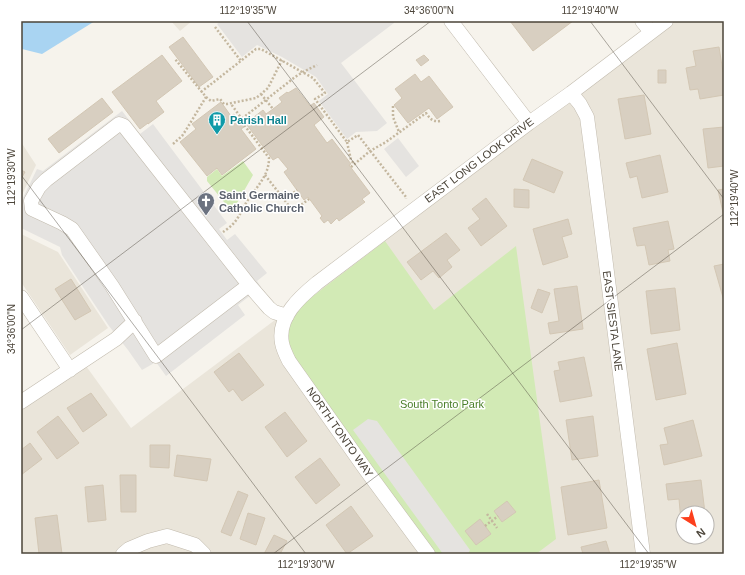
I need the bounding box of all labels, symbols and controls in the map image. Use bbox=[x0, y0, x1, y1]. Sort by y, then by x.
text: 112°19'35"W bbox=[219, 5, 277, 16]
text: 34°36'00"N bbox=[404, 5, 454, 16]
text: 112°19'40"W bbox=[561, 5, 619, 16]
building icon: Parish Hall bbox=[207, 110, 227, 135]
place label: Parish Hall bbox=[230, 114, 287, 126]
street label: EAST LONG LOOK DRIVE bbox=[422, 115, 536, 205]
text: 112°19'30"W bbox=[6, 148, 17, 206]
text: 112°19'40"W bbox=[729, 169, 740, 227]
place label: Saint Germaine Catholic Church bbox=[219, 189, 304, 214]
church icon: Saint Germaine Catholic Church bbox=[196, 191, 216, 216]
street label: EAST SIESTA LANE bbox=[601, 270, 625, 372]
text: 34°36'00"N bbox=[6, 304, 17, 354]
street label: NORTH TONTO WAY bbox=[304, 385, 376, 480]
park label: South Tonto Park bbox=[400, 398, 485, 410]
north arrow bbox=[675, 505, 715, 545]
text: N bbox=[694, 526, 708, 540]
text: 112°19'30"W bbox=[277, 559, 335, 570]
text: 112°19'35"W bbox=[619, 559, 677, 570]

